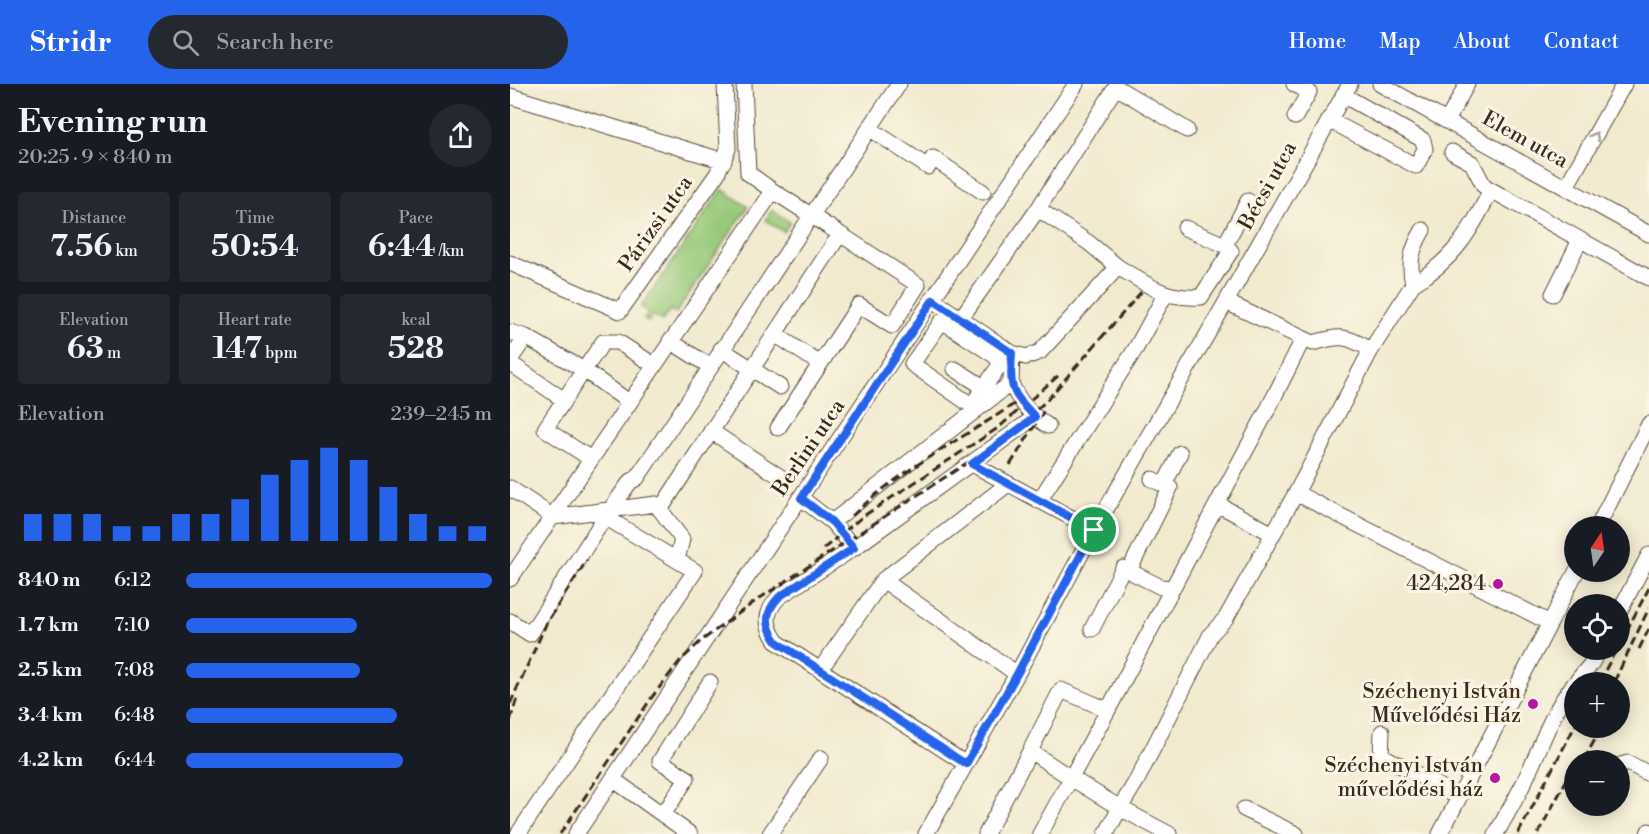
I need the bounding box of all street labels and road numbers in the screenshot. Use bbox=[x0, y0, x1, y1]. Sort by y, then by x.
street label: Elem utca bbox=[1477, 106, 1573, 174]
street label: Bécsi utca bbox=[1233, 137, 1303, 236]
street label: Párizsi utca bbox=[613, 171, 699, 277]
street label: Berlini utca bbox=[767, 394, 851, 502]

